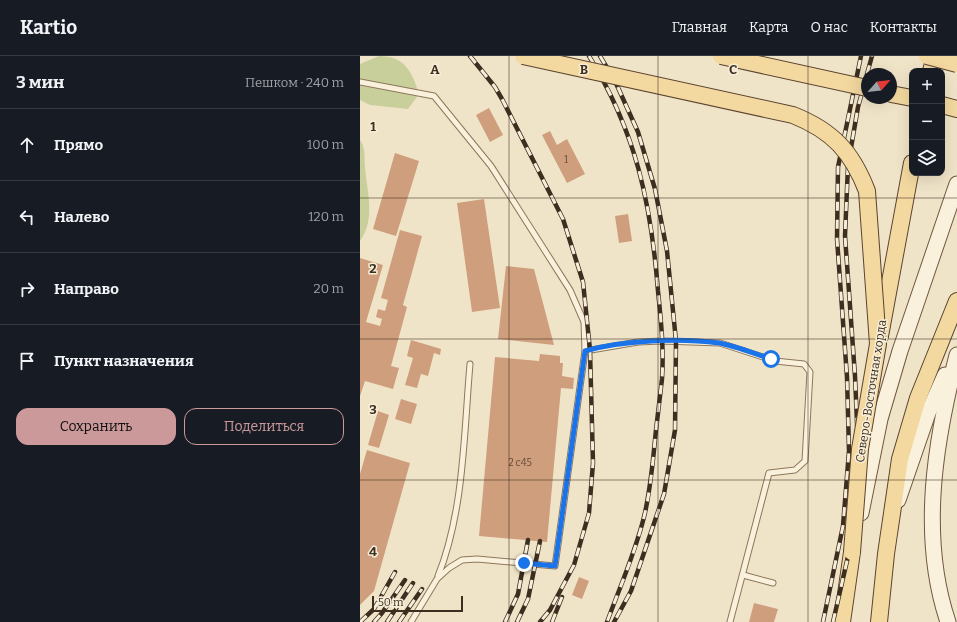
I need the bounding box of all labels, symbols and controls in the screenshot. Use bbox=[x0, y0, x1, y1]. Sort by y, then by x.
text: Kartio bbox=[20, 16, 77, 39]
text: Главная bbox=[672, 19, 727, 36]
text: Карта bbox=[749, 19, 788, 36]
text: О нас bbox=[810, 19, 848, 36]
text: Контакты bbox=[870, 19, 937, 36]
text: A bbox=[430, 62, 440, 77]
text: B bbox=[580, 62, 588, 77]
text: C bbox=[729, 62, 737, 77]
north arrow bbox=[861, 68, 897, 104]
map controls bbox=[909, 68, 945, 176]
button: + bbox=[909, 68, 945, 104]
text: 3 мин bbox=[16, 72, 64, 93]
text: Пешком · 240 m bbox=[245, 75, 344, 90]
button: − bbox=[909, 104, 945, 140]
text: 1 bbox=[370, 119, 376, 134]
icon: ahead bbox=[16, 134, 38, 156]
text: Прямо bbox=[54, 136, 103, 154]
text: 100 m bbox=[307, 137, 344, 152]
button: layers bbox=[909, 140, 945, 176]
house number: 1 bbox=[564, 154, 568, 166]
icon: left bbox=[16, 206, 38, 228]
text: Налево bbox=[54, 208, 109, 226]
text: 120 m bbox=[308, 209, 344, 224]
text: 2 bbox=[369, 261, 377, 276]
icon: right bbox=[16, 278, 38, 300]
text: Направо bbox=[54, 280, 119, 298]
text: 20 m bbox=[314, 281, 344, 296]
street label: Северо-Восточная хорда bbox=[853, 318, 889, 463]
icon: arrive bbox=[16, 350, 38, 372]
route start bbox=[762, 350, 780, 368]
text: Пункт назначения bbox=[54, 352, 194, 370]
text: 3 bbox=[369, 402, 377, 417]
button: Сохранить bbox=[16, 408, 176, 445]
button: Поделиться bbox=[184, 408, 344, 445]
house number: 2 с45 bbox=[508, 457, 532, 469]
text: 4 bbox=[369, 544, 377, 559]
route end bbox=[515, 554, 533, 572]
scale bar bbox=[372, 594, 463, 613]
text: 50 m bbox=[378, 596, 404, 609]

